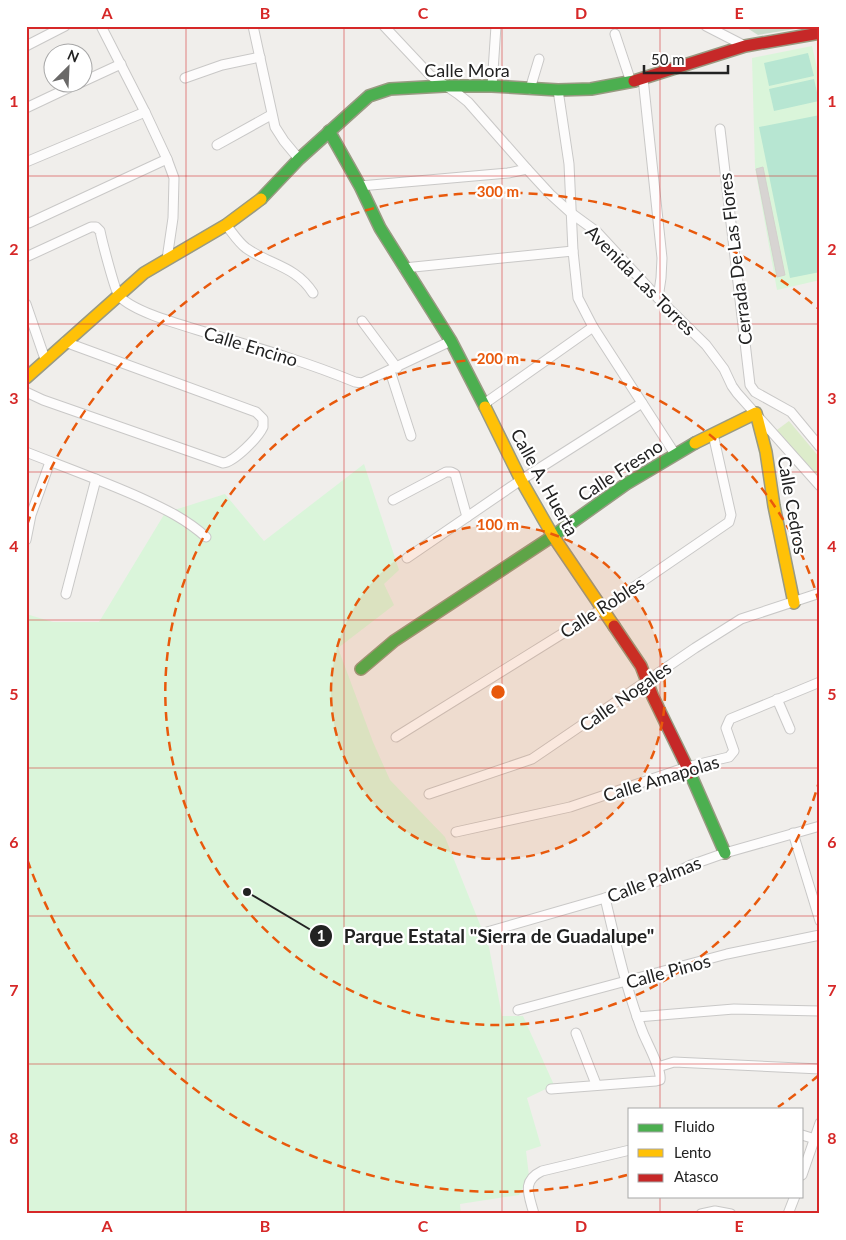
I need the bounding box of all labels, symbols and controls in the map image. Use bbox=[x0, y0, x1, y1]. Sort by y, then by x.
text: A bbox=[100, 3, 113, 22]
text: B bbox=[260, 3, 270, 22]
text: C bbox=[418, 3, 429, 22]
text: D bbox=[575, 3, 587, 22]
text: E bbox=[734, 3, 744, 22]
north arrow bbox=[42, 42, 92, 92]
scale bar bbox=[644, 42, 727, 74]
text: N bbox=[65, 46, 82, 66]
text: 50 m bbox=[651, 50, 685, 68]
street label: Calle Mora bbox=[424, 59, 510, 81]
text: 1 bbox=[9, 91, 19, 110]
text: 1 bbox=[827, 91, 837, 110]
street label: Cerrada De Las Flores bbox=[714, 172, 756, 346]
text: 300 m bbox=[477, 182, 519, 200]
street label: Avenida Las Torres bbox=[581, 220, 701, 340]
text: 2 bbox=[9, 239, 19, 258]
text: 2 bbox=[827, 239, 837, 258]
street label: Calle Encino bbox=[201, 321, 301, 371]
text: 200 m bbox=[477, 349, 519, 367]
text: 3 bbox=[9, 388, 19, 407]
text: 3 bbox=[827, 388, 837, 407]
street label: Calle A. Huerta bbox=[507, 425, 583, 539]
street label: Calle Fresno bbox=[573, 434, 667, 506]
street label: Calle Cedros bbox=[774, 454, 812, 556]
text: 100 m bbox=[477, 515, 519, 533]
text: 4 bbox=[9, 536, 19, 555]
text: 4 bbox=[827, 536, 837, 555]
street label: Calle Robles bbox=[556, 571, 648, 642]
street label: Calle Nogales bbox=[575, 656, 675, 736]
centre of rings bbox=[489, 683, 507, 701]
text: 5 bbox=[9, 684, 19, 703]
text: 5 bbox=[827, 684, 837, 703]
street label: Calle Amapolas bbox=[600, 750, 722, 806]
text: 6 bbox=[9, 832, 19, 851]
text: 6 bbox=[827, 832, 837, 851]
street label: Calle Palmas bbox=[604, 851, 704, 907]
callout: Parque Estatal "Sierra de Guadalupe" bbox=[309, 919, 664, 953]
text: Parque Estatal "Sierra de Guadalupe" bbox=[344, 924, 654, 947]
text: 1 bbox=[317, 926, 325, 944]
street label: Calle Pinos bbox=[623, 949, 713, 993]
text: 7 bbox=[9, 980, 19, 999]
text: 7 bbox=[827, 980, 837, 999]
legend bbox=[628, 1108, 804, 1198]
text: Fluido bbox=[674, 1117, 715, 1135]
text: 8 bbox=[9, 1128, 19, 1147]
text: 8 bbox=[827, 1128, 837, 1147]
text: Lento bbox=[674, 1143, 711, 1161]
text: Atasco bbox=[674, 1167, 719, 1185]
text: A bbox=[100, 1216, 113, 1235]
text: B bbox=[260, 1216, 270, 1235]
text: C bbox=[418, 1216, 429, 1235]
text: D bbox=[575, 1216, 587, 1235]
text: E bbox=[734, 1216, 744, 1235]

